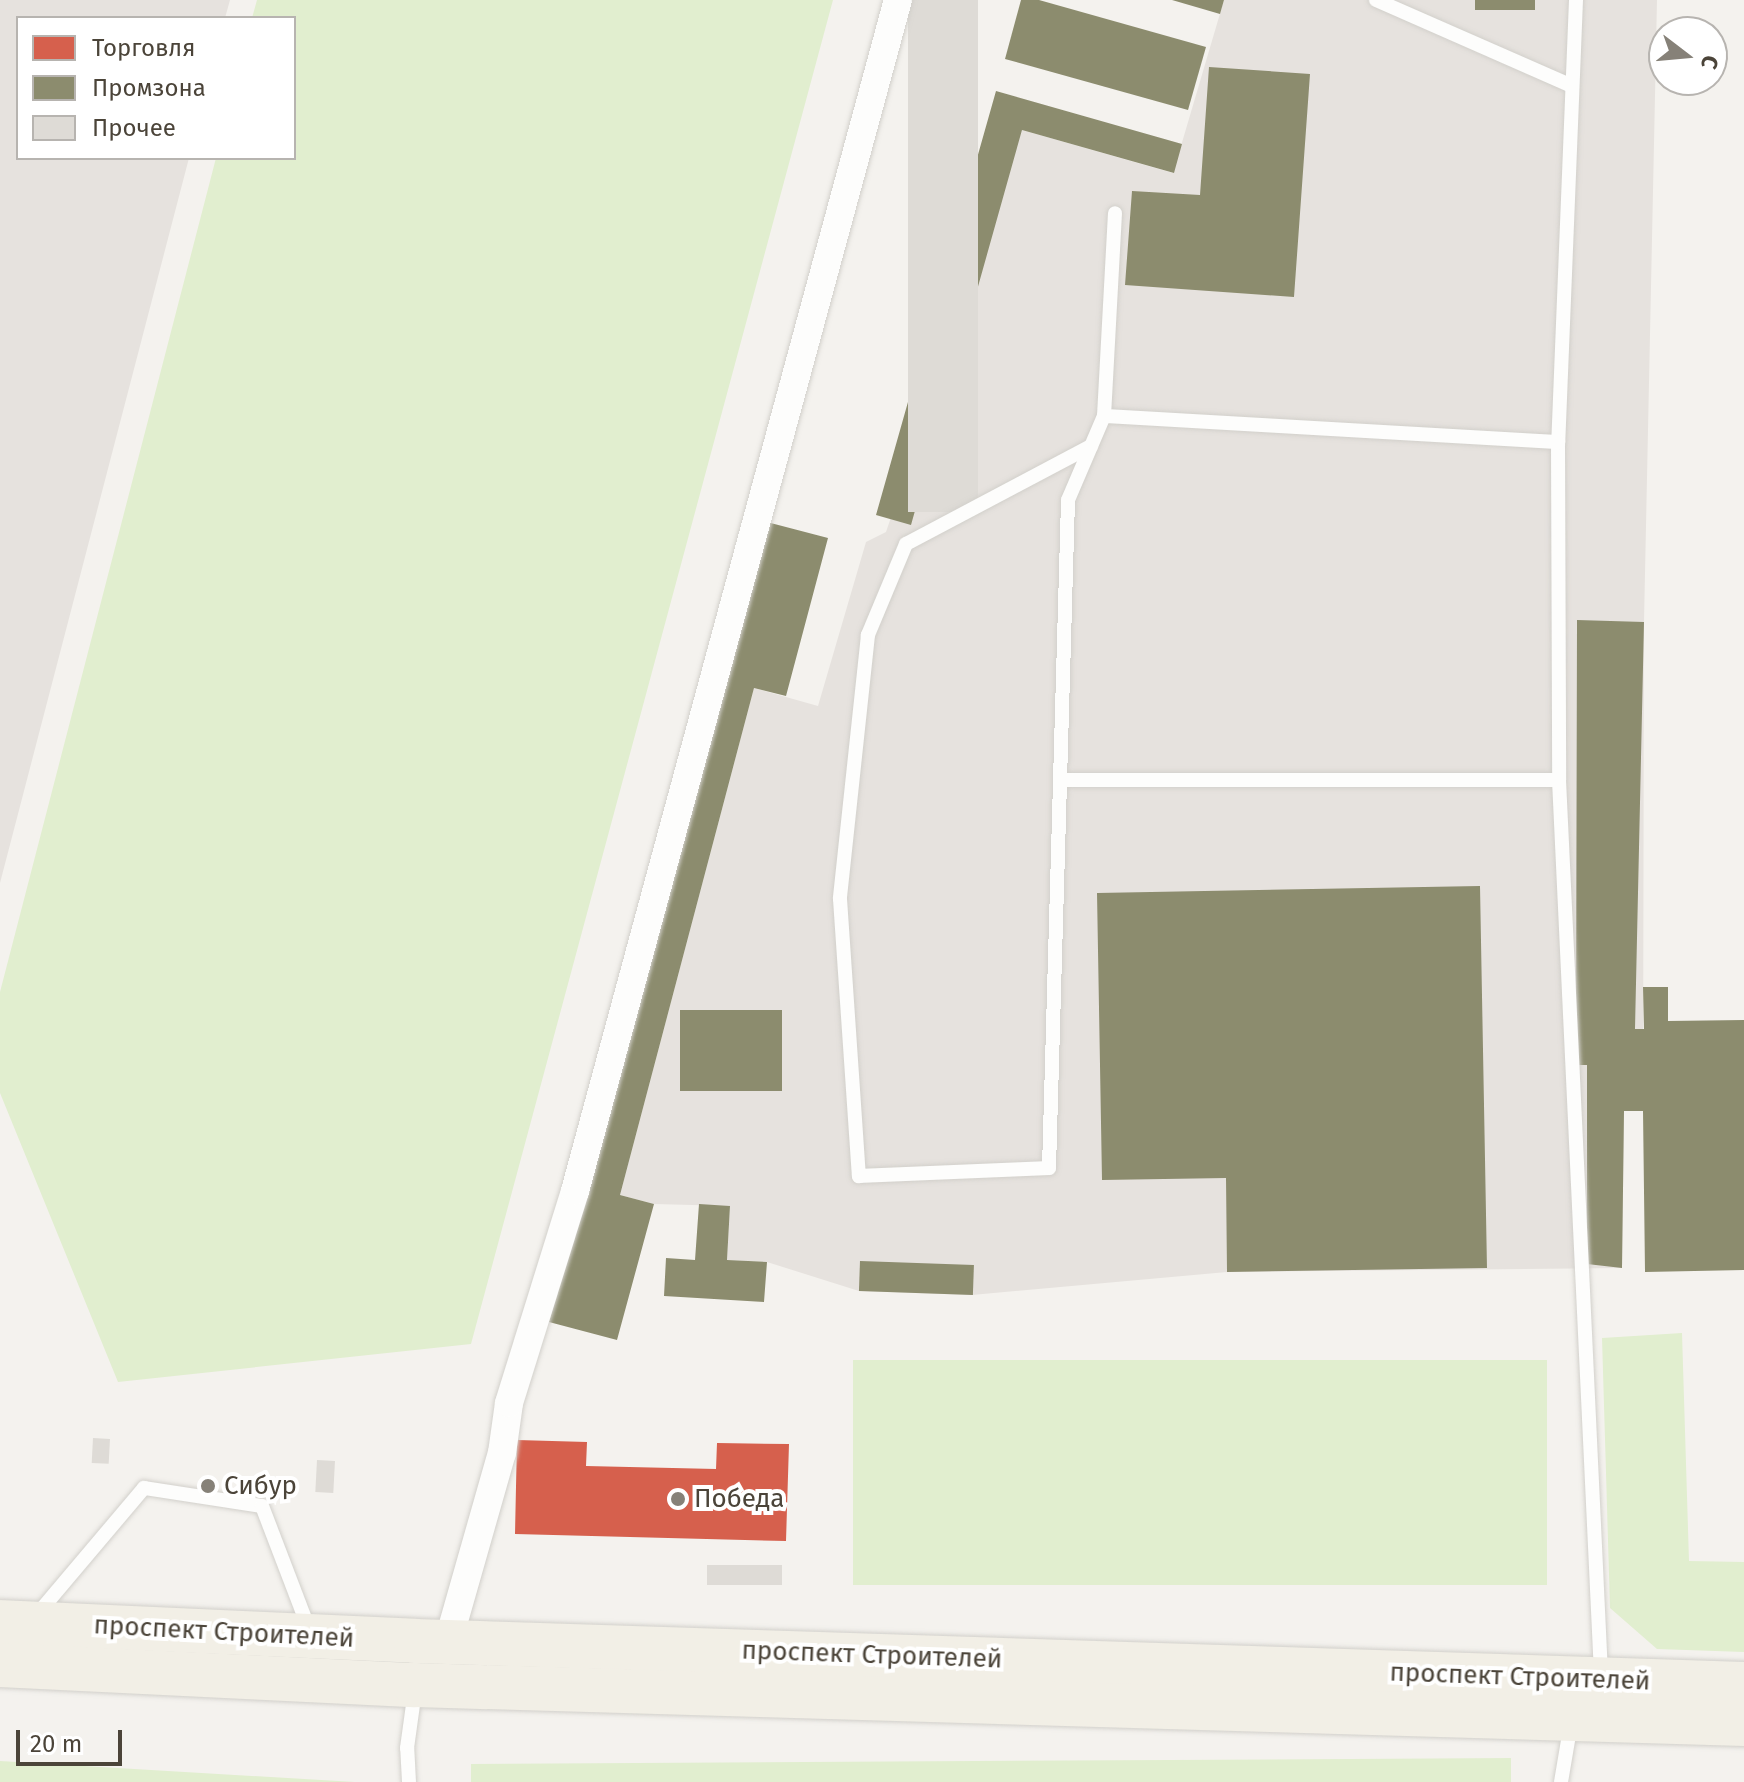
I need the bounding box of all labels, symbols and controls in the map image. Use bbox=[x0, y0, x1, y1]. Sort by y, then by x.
legend bbox=[16, 16, 296, 160]
north arrow bbox=[1648, 16, 1728, 96]
text: Торговля bbox=[92, 34, 195, 62]
text: С bbox=[1695, 52, 1724, 72]
text: Промзона bbox=[92, 74, 206, 102]
text: Прочее bbox=[92, 114, 176, 142]
place label: Сибур bbox=[224, 1470, 297, 1502]
marker: Сибур bbox=[199, 1477, 217, 1495]
place label: Победа bbox=[694, 1483, 784, 1515]
marker: Победа bbox=[669, 1490, 687, 1508]
street label: проспект Строителей bbox=[93, 1610, 355, 1654]
street label: проспект Строителей bbox=[741, 1635, 1003, 1675]
street label: проспект Строителей bbox=[1389, 1657, 1651, 1697]
scale bar bbox=[20, 1714, 126, 1764]
text: 20 m bbox=[30, 1730, 82, 1758]

